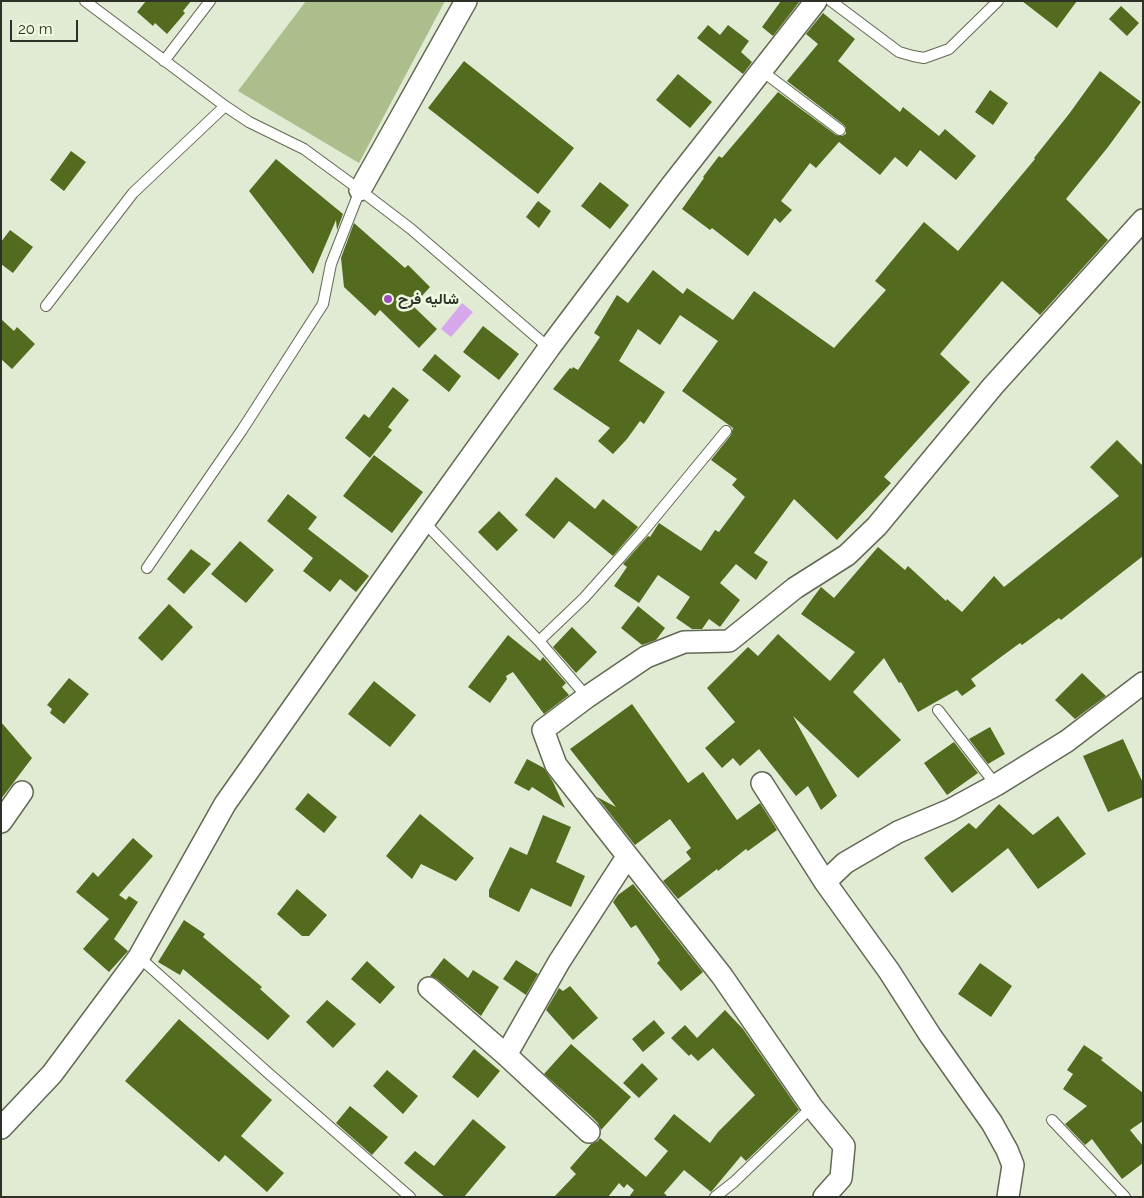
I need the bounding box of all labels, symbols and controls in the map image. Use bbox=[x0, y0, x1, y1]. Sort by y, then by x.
scale bar bbox=[12, 10, 80, 42]
text: 20 m bbox=[18, 20, 53, 38]
place label: شاليه فرح bbox=[398, 290, 459, 308]
marker: شاليه فرح bbox=[382, 293, 394, 305]

